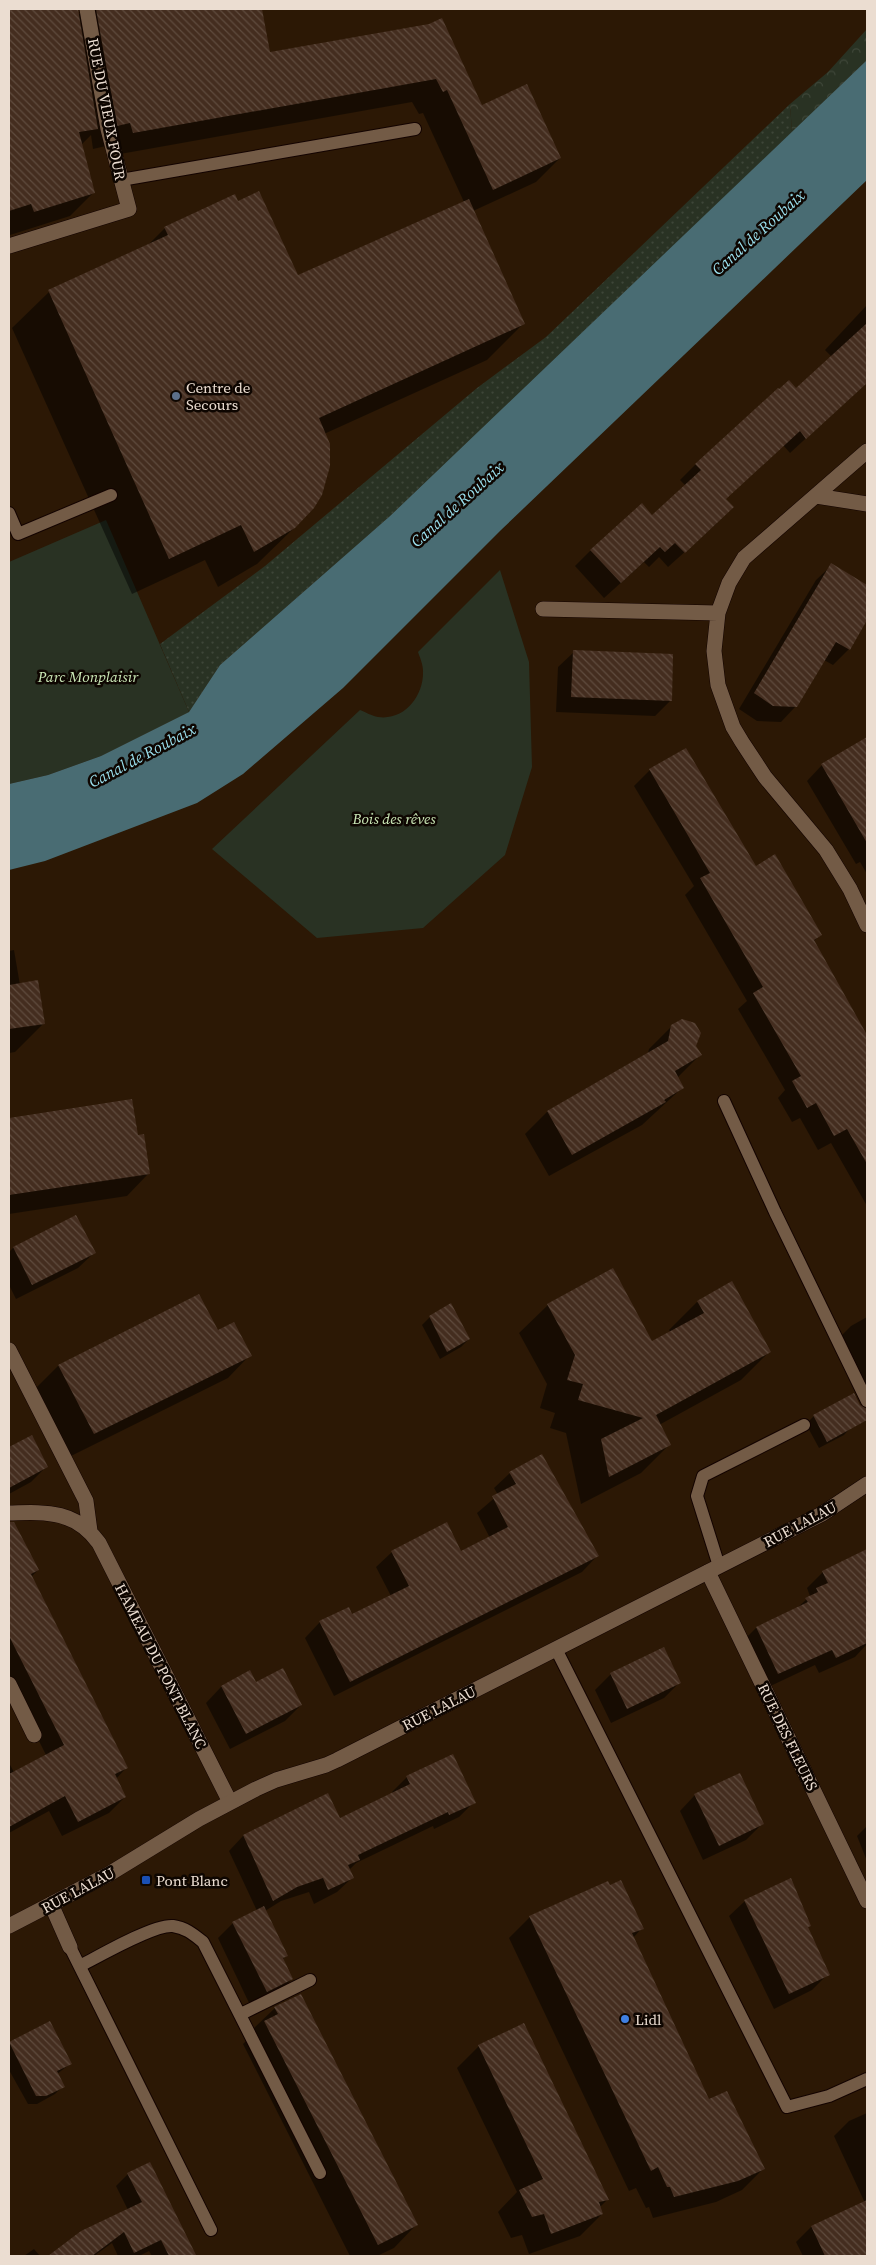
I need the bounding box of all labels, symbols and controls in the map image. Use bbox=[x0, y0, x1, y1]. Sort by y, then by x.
street label: RUE DU VIEUX FOUR bbox=[83, 36, 131, 182]
water label: Canal de Roubaix bbox=[707, 184, 810, 280]
place label: Centre de Secours bbox=[186, 377, 251, 415]
marker: Centre de Secours bbox=[170, 390, 182, 402]
water label: Canal de Roubaix bbox=[406, 456, 509, 552]
park label: Parc Monplaisir bbox=[37, 666, 139, 687]
water label: Canal de Roubaix bbox=[85, 717, 200, 793]
park label: Bois des rêves bbox=[351, 808, 436, 829]
street label: RUE LALAU bbox=[760, 1496, 840, 1552]
street label: HAMEAU DU PONT BLANC bbox=[110, 1580, 212, 1752]
street label: RUE LALAU bbox=[399, 1680, 479, 1736]
street label: RUE DES FLEURS bbox=[753, 1680, 823, 1794]
street label: RUE LALAU bbox=[38, 1862, 118, 1918]
place label: Pont Blanc bbox=[156, 1870, 228, 1891]
marker: Pont Blanc bbox=[140, 1874, 152, 1886]
place label: Lidl bbox=[635, 2009, 662, 2030]
marker: Lidl bbox=[619, 2013, 631, 2025]

